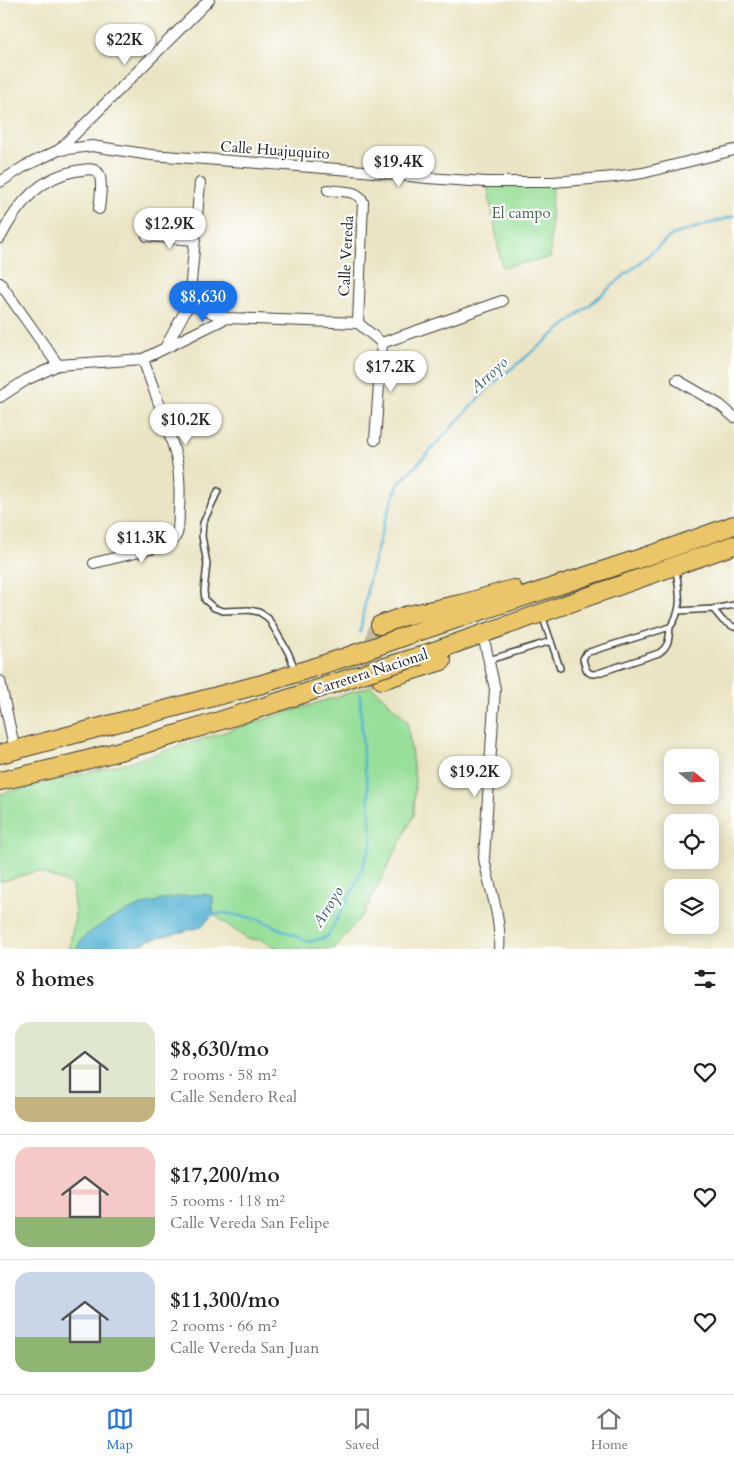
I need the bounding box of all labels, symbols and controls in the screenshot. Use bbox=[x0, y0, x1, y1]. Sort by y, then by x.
pin: $22K bbox=[95, 23, 155, 66]
text: $22K bbox=[106, 29, 144, 51]
street label: Calle Huajuquito bbox=[220, 136, 330, 164]
pin: $19.4K bbox=[358, 146, 440, 188]
text: $19.4K bbox=[374, 151, 424, 173]
park label: El campo bbox=[491, 203, 551, 223]
pin: $12.9K bbox=[129, 208, 211, 250]
text: $12.9K bbox=[145, 213, 195, 235]
street label: Calle Vereda bbox=[334, 215, 358, 297]
pin: $8,630 bbox=[162, 280, 244, 323]
text: $8,630 bbox=[180, 286, 226, 308]
pin: $17.2K bbox=[350, 350, 432, 393]
water label: Arroyo bbox=[464, 351, 513, 399]
text: $17.2K bbox=[366, 356, 416, 378]
pin: $10.2K bbox=[145, 404, 227, 446]
text: $10.2K bbox=[161, 409, 211, 431]
pin: $11.3K bbox=[101, 522, 183, 564]
text: $11.3K bbox=[117, 527, 167, 549]
street label: Carretera Nacional bbox=[310, 644, 431, 700]
north arrow bbox=[664, 749, 719, 804]
map controls bbox=[664, 749, 719, 934]
pin: $19.2K bbox=[434, 756, 516, 798]
text: $19.2K bbox=[450, 761, 500, 783]
button: locate bbox=[664, 814, 719, 869]
button: layers bbox=[664, 879, 719, 934]
water label: Arroyo bbox=[306, 882, 349, 933]
text: 8 homes bbox=[15, 965, 94, 994]
icon: filters bbox=[691, 965, 719, 993]
text: $8,630/mo bbox=[170, 1035, 269, 1064]
icon: home bbox=[55, 1042, 115, 1102]
icon: heart bbox=[691, 1058, 719, 1086]
text: 2 rooms · 58 m² bbox=[170, 1064, 277, 1086]
text: Calle Sendero Real bbox=[170, 1086, 297, 1108]
text: $17,200/mo bbox=[170, 1161, 280, 1190]
icon: home bbox=[55, 1167, 115, 1227]
icon: heart bbox=[691, 1183, 719, 1211]
text: 5 rooms · 118 m² bbox=[170, 1190, 285, 1212]
text: Calle Vereda San Felipe bbox=[170, 1212, 330, 1234]
text: $11,300/mo bbox=[170, 1286, 280, 1315]
icon: home bbox=[55, 1292, 115, 1352]
icon: heart bbox=[691, 1308, 719, 1336]
text: 2 rooms · 66 m² bbox=[170, 1315, 277, 1337]
text: Calle Vereda San Juan bbox=[170, 1337, 319, 1359]
tab: Map bbox=[106, 1405, 134, 1454]
tab: Saved bbox=[345, 1405, 379, 1454]
tab: Home bbox=[591, 1405, 628, 1454]

